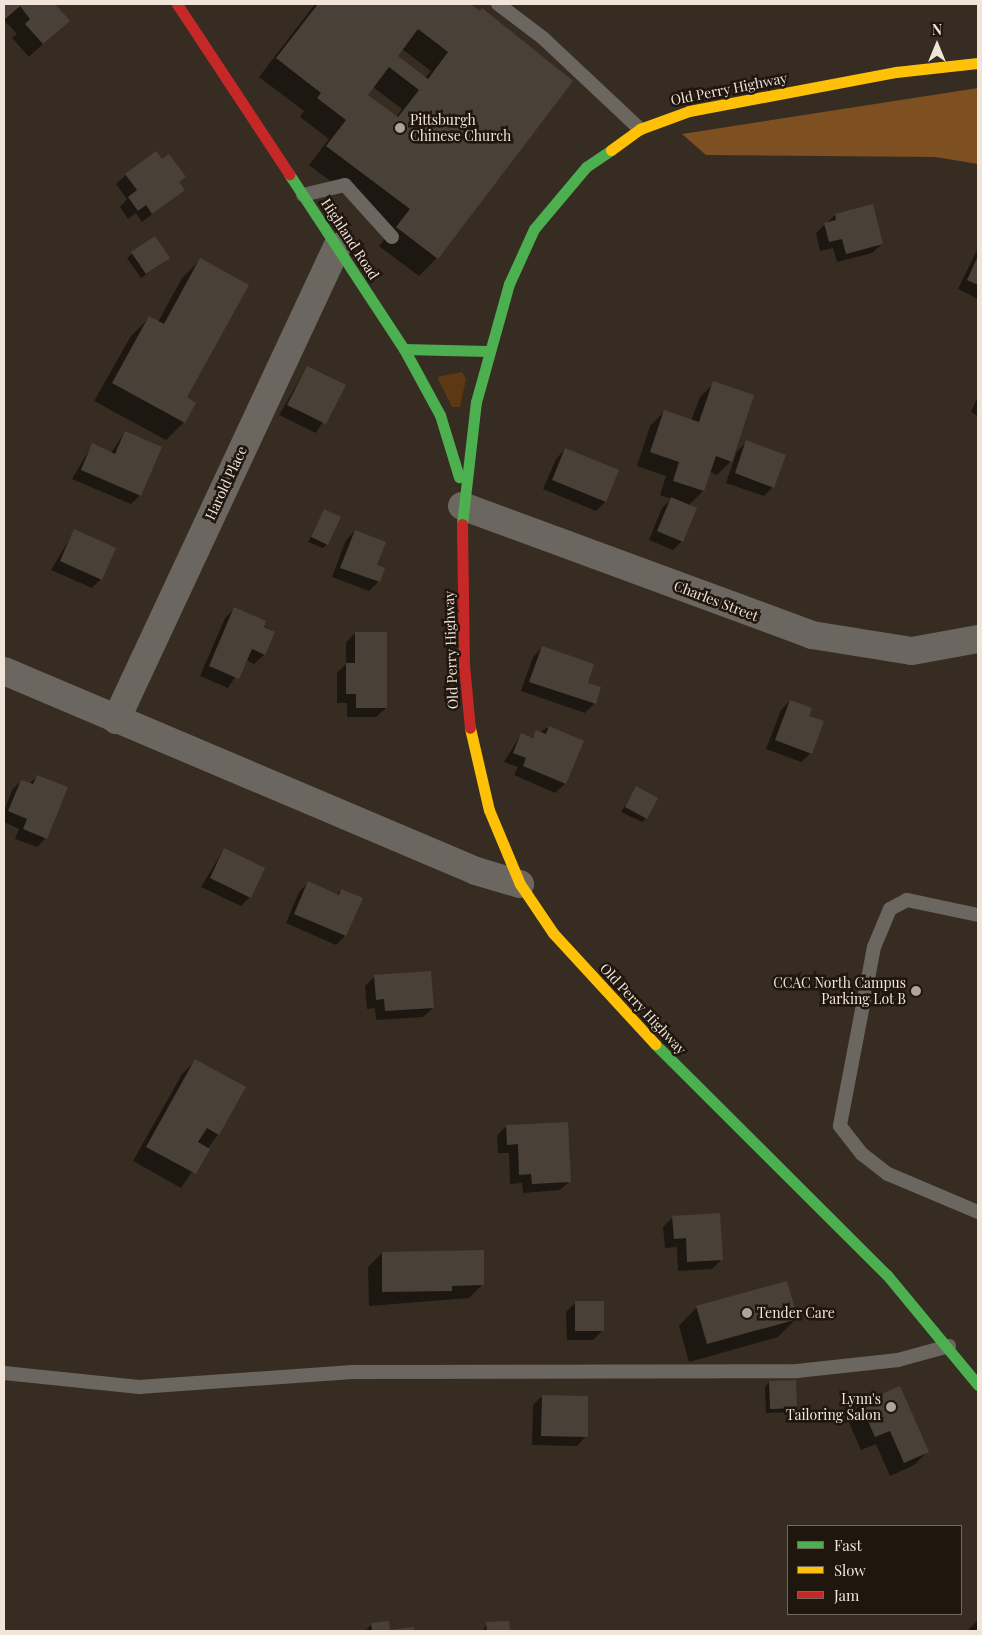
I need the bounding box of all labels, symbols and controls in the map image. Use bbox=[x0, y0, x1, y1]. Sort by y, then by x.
north arrow bbox=[912, 20, 962, 70]
text: N bbox=[932, 20, 942, 39]
street label: Old Perry Highway bbox=[669, 69, 789, 109]
place label: Pittsburgh Chinese Church bbox=[410, 112, 511, 144]
marker: Pittsburgh Chinese Church bbox=[394, 122, 406, 134]
street label: Highland Road bbox=[318, 195, 382, 283]
street label: Harold Place bbox=[202, 443, 250, 523]
street label: Charles Street bbox=[671, 577, 761, 625]
street label: Old Perry Highway bbox=[441, 590, 461, 710]
street label: Old Perry Highway bbox=[596, 960, 690, 1058]
place label: CCAC North Campus Parking Lot B bbox=[773, 975, 906, 1008]
marker: CCAC North Campus Parking Lot B bbox=[910, 985, 922, 997]
place label: Tender Care bbox=[757, 1305, 835, 1321]
marker: Tender Care bbox=[741, 1307, 753, 1319]
place label: Lynn's Tailoring Salon bbox=[786, 1391, 881, 1424]
marker: Lynn's Tailoring Salon bbox=[885, 1401, 897, 1413]
legend bbox=[787, 1525, 962, 1615]
text: Fast bbox=[834, 1535, 862, 1555]
text: Slow bbox=[834, 1560, 866, 1580]
text: Jam bbox=[834, 1585, 859, 1605]

